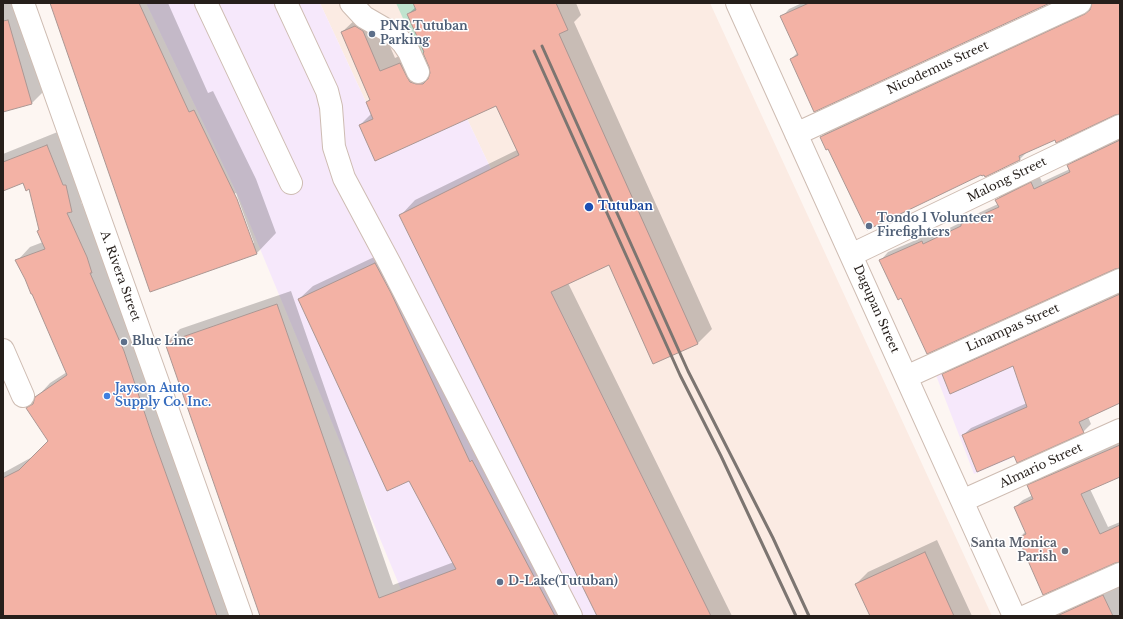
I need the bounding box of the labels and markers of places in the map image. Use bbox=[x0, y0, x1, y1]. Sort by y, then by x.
place label: PNR Tutuban Parking bbox=[380, 20, 468, 48]
marker: PNR Tutuban Parking bbox=[367, 29, 377, 39]
place label: Tutuban bbox=[598, 200, 653, 214]
marker: Tutuban bbox=[583, 201, 595, 213]
place label: Tondo 1 Volunteer Firefighters bbox=[877, 212, 993, 240]
marker: Tondo 1 Volunteer Firefighters bbox=[864, 221, 874, 231]
place label: Blue Line bbox=[132, 335, 194, 349]
marker: Blue Line bbox=[119, 337, 129, 347]
place label: Jayson Auto Supply Co. Inc. bbox=[115, 382, 211, 410]
marker: Jayson Auto Supply Co. Inc. bbox=[102, 391, 112, 401]
place label: Santa Monica Parish bbox=[971, 537, 1057, 565]
marker: Santa Monica Parish bbox=[1060, 546, 1070, 556]
place label: D-Lake(Tutuban) bbox=[508, 575, 618, 589]
marker: D-Lake(Tutuban) bbox=[495, 577, 505, 587]

